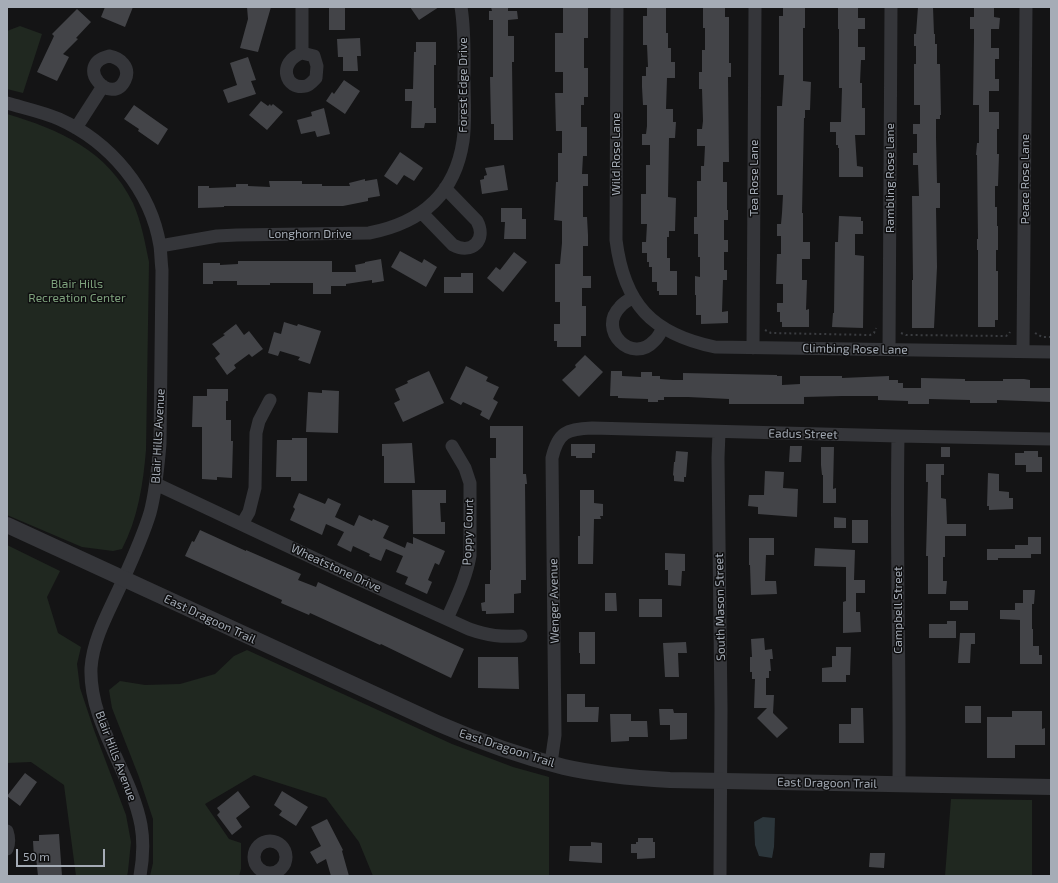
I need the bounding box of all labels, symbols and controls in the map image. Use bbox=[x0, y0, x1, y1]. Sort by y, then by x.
street label: Forest Edge Drive bbox=[456, 37, 470, 133]
street label: Wild Rose Lane bbox=[609, 112, 623, 196]
street label: Rambling Rose Lane bbox=[883, 123, 897, 233]
street label: Peace Rose Lane bbox=[1018, 134, 1032, 224]
street label: Tea Rose Lane bbox=[747, 140, 761, 216]
street label: Longhorn Drive bbox=[268, 227, 352, 241]
park label: Blair Hills Recreation Center bbox=[28, 277, 126, 305]
street label: Climbing Rose Lane bbox=[802, 341, 908, 357]
street label: Blair Hills Avenue bbox=[148, 388, 168, 484]
street label: Eadus Street bbox=[768, 426, 838, 442]
street label: Poppy Court bbox=[460, 498, 476, 566]
street label: Wheatstone Drive bbox=[289, 541, 383, 595]
street label: South Mason Street bbox=[712, 553, 728, 661]
street label: Wenger Avenue bbox=[546, 558, 562, 644]
street label: Campbell Street bbox=[891, 566, 905, 654]
street label: East Dragoon Trail bbox=[162, 591, 258, 647]
street label: Blair Hills Avenue bbox=[92, 709, 140, 803]
street label: East Dragoon Trail bbox=[457, 726, 557, 770]
street label: East Dragoon Trail bbox=[777, 775, 877, 791]
scale bar bbox=[18, 841, 107, 867]
text: 50 m bbox=[23, 849, 50, 863]

